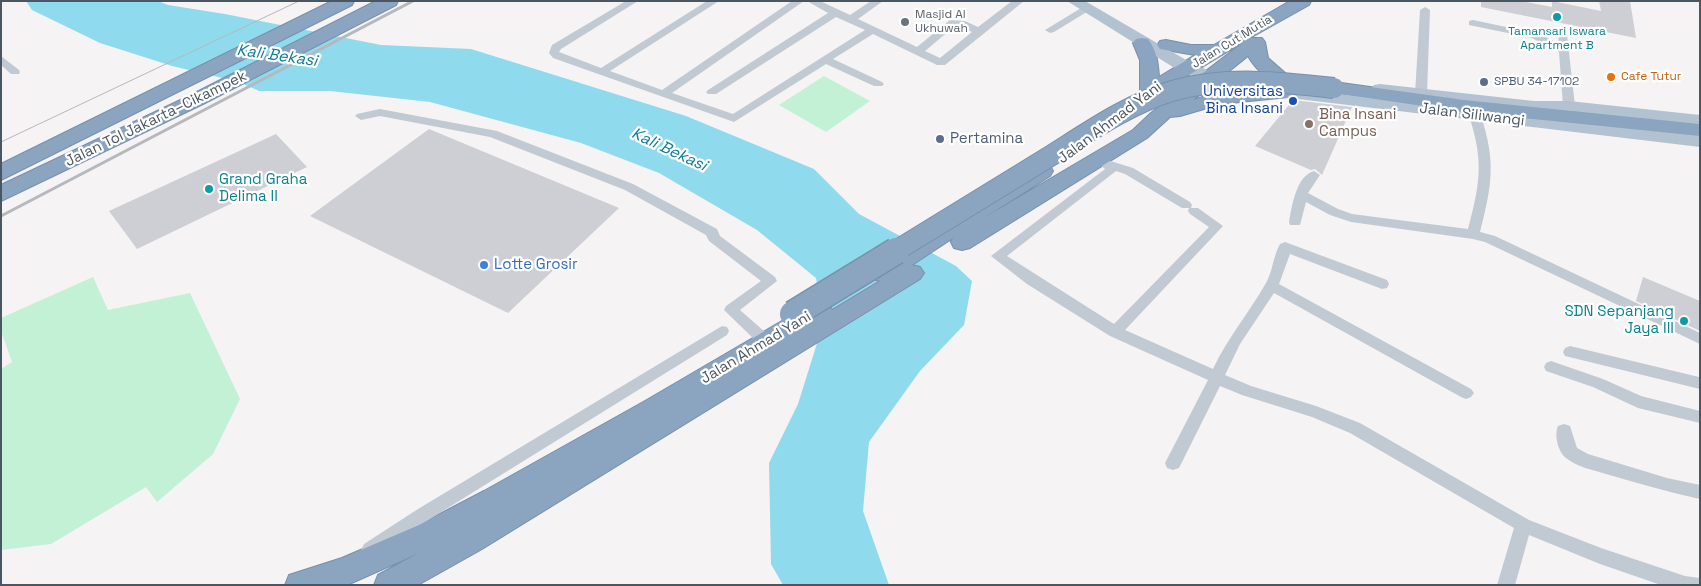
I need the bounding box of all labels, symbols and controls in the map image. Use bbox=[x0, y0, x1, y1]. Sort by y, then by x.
place label: Masjid Al Ukhuwah bbox=[915, 8, 968, 36]
marker: Tamansari Iswara Apartment B bbox=[1551, 11, 1563, 23]
street label: Jalan Cut Mutia bbox=[1189, 12, 1275, 72]
marker: Masjid Al Ukhuwah bbox=[899, 16, 911, 28]
place label: Tamansari Iswara Apartment B bbox=[1508, 25, 1606, 53]
water label: Kali Bekasi bbox=[236, 41, 318, 71]
street label: Jalan Tol Jakarta–Cikampek bbox=[62, 67, 250, 171]
place label: Cafe Tutur bbox=[1621, 70, 1681, 84]
marker: Cafe Tutur bbox=[1605, 71, 1617, 83]
place label: SPBU 34-17102 bbox=[1494, 75, 1579, 89]
marker: SPBU 34-17102 bbox=[1478, 76, 1490, 88]
street label: Jalan Ahmad Yani bbox=[1055, 78, 1165, 168]
place label: Universitas Bina Insani bbox=[1203, 83, 1283, 118]
marker: Universitas Bina Insani bbox=[1287, 95, 1299, 107]
street label: Jalan Siliwangi bbox=[1418, 100, 1526, 130]
place label: Bina Insani Campus bbox=[1319, 106, 1396, 141]
marker: Bina Insani Campus bbox=[1303, 118, 1315, 130]
water label: Kali Bekasi bbox=[628, 124, 710, 176]
place label: Pertamina bbox=[950, 130, 1023, 148]
marker: Pertamina bbox=[934, 133, 946, 145]
place label: Grand Graha Delima II bbox=[219, 171, 307, 206]
marker: Grand Graha Delima II bbox=[203, 183, 215, 195]
place label: Lotte Grosir bbox=[494, 256, 578, 274]
marker: Lotte Grosir bbox=[478, 259, 490, 271]
place label: SDN Sepanjang Jaya III bbox=[1564, 303, 1674, 338]
street label: Jalan Ahmad Yani bbox=[698, 308, 814, 388]
marker: SDN Sepanjang Jaya III bbox=[1678, 315, 1690, 327]

